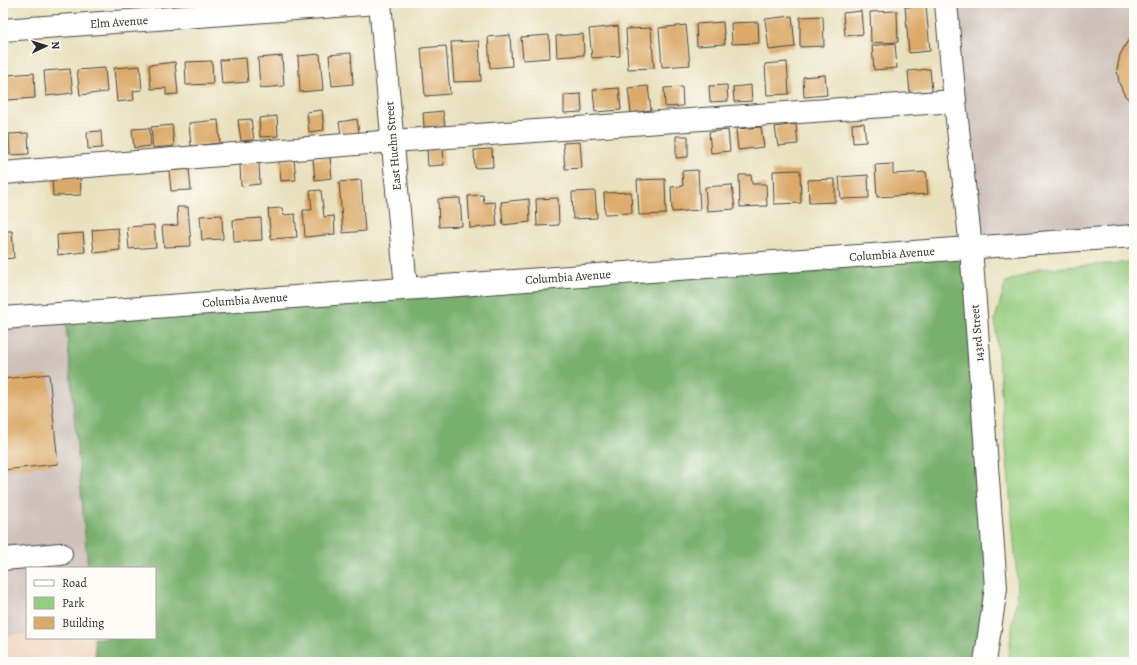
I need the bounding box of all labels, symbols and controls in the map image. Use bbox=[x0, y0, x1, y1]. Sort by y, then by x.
street label: Elm Avenue bbox=[89, 12, 149, 32]
north arrow bbox=[26, 26, 66, 66]
text: N bbox=[48, 41, 63, 50]
street label: East Huehn Street bbox=[381, 101, 405, 191]
street label: Columbia Avenue bbox=[849, 243, 935, 265]
street label: Columbia Avenue bbox=[525, 266, 611, 288]
street label: Columbia Avenue bbox=[202, 289, 288, 311]
street label: 143rd Street bbox=[967, 304, 987, 362]
legend bbox=[26, 567, 156, 639]
text: Road bbox=[62, 575, 88, 591]
text: Park bbox=[62, 595, 85, 611]
text: Building bbox=[62, 615, 104, 631]

